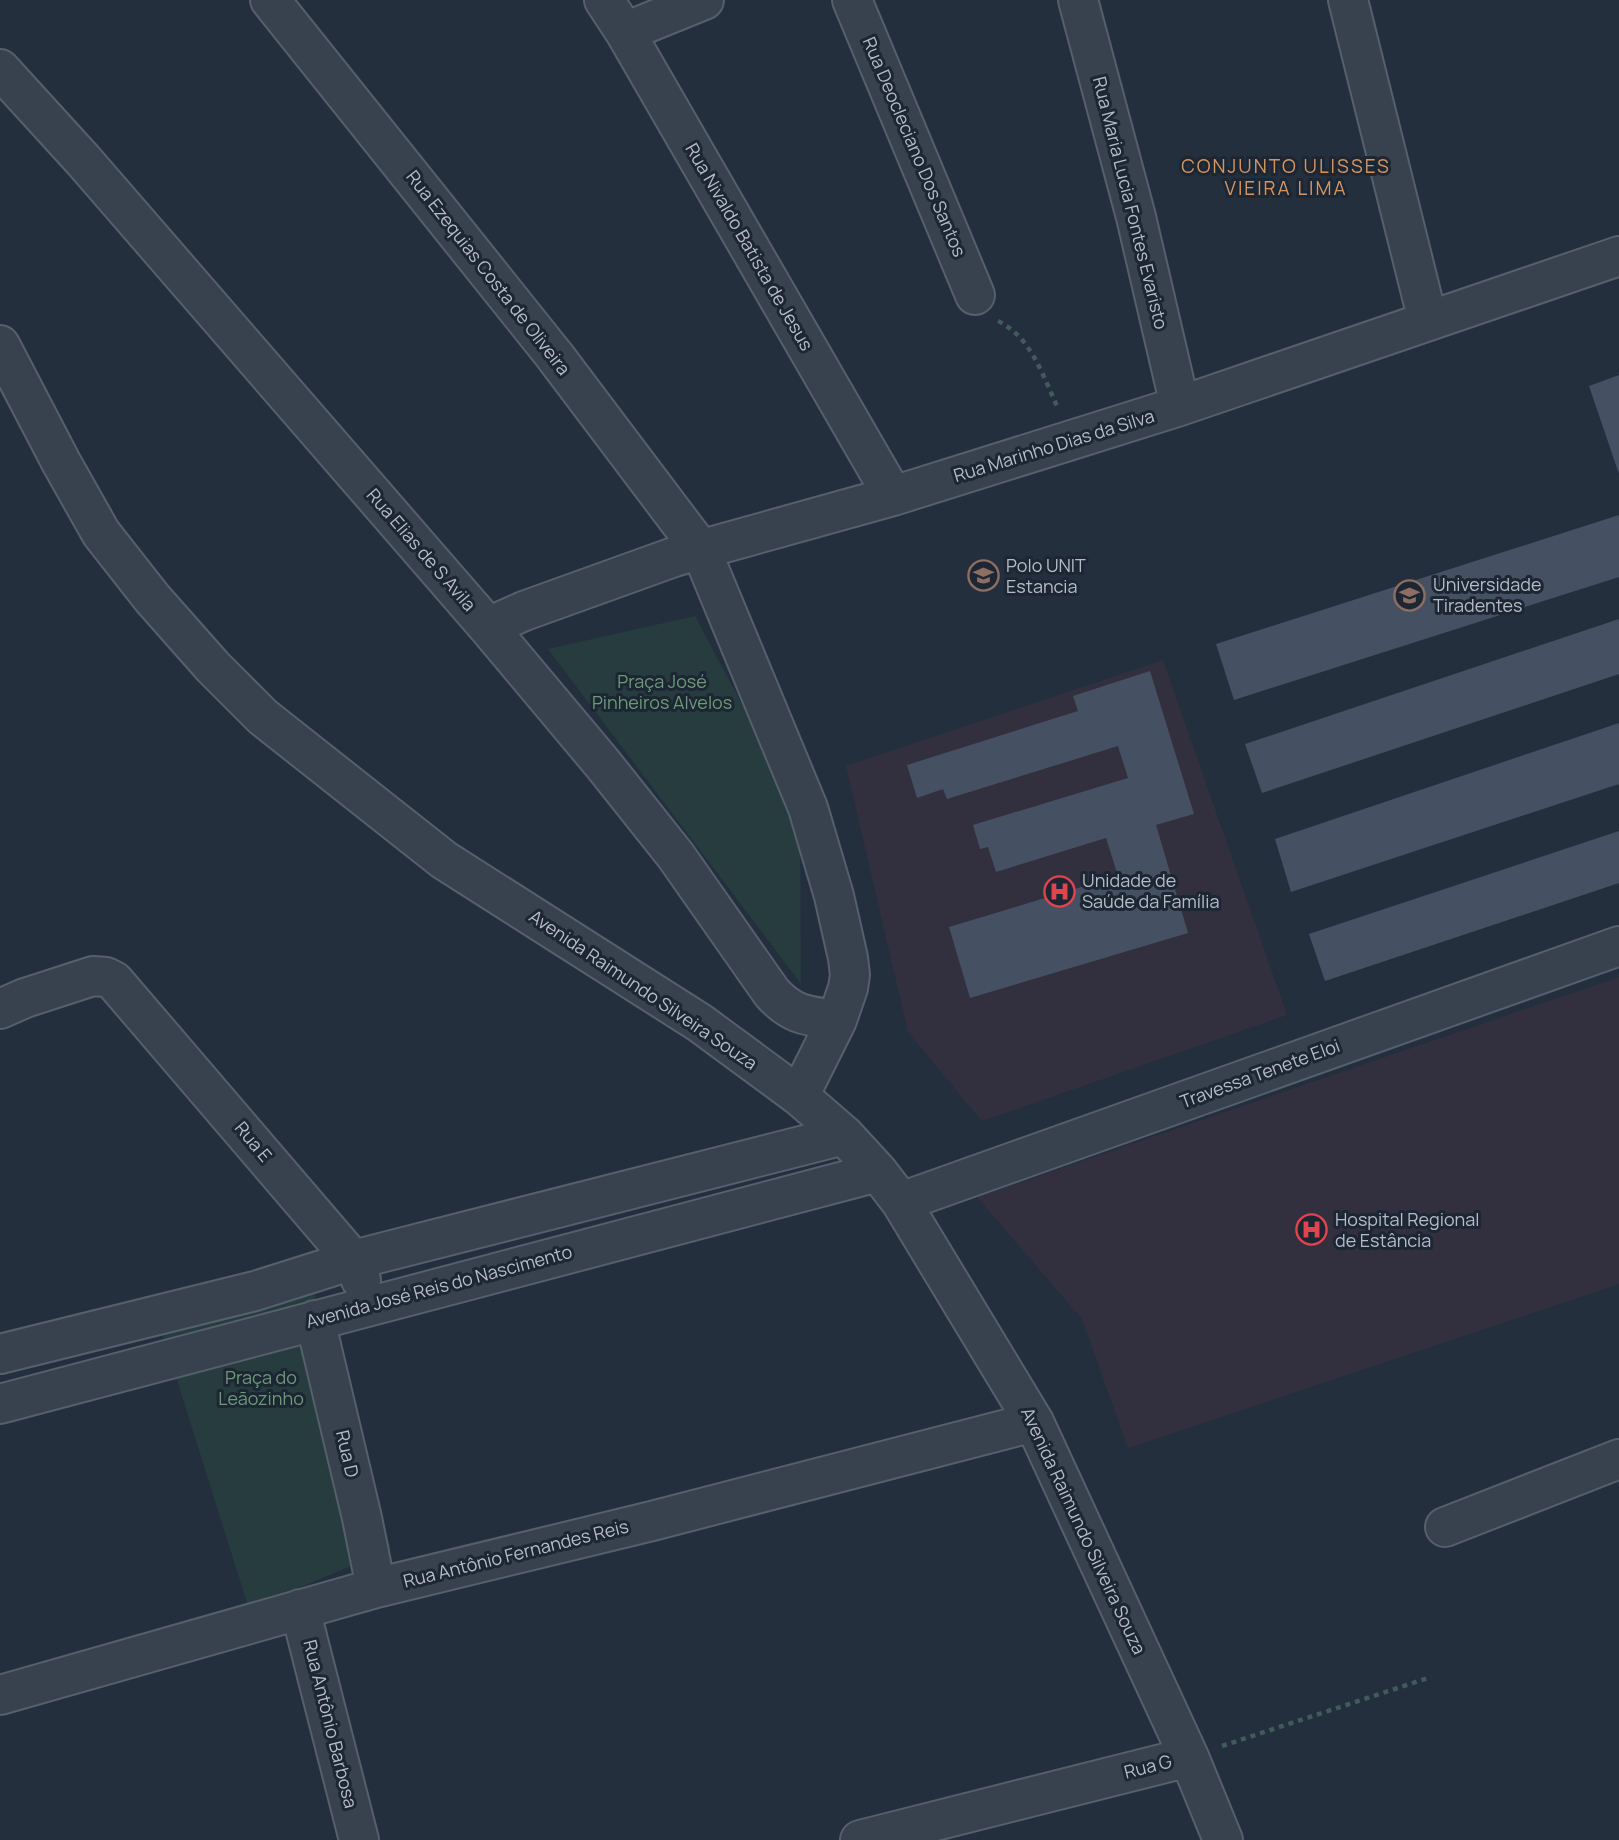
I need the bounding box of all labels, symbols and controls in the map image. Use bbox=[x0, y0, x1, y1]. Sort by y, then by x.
street label: Rua Deocleciano Dos Santos bbox=[858, 33, 972, 260]
street label: Rua Maria Lucia Fontes Evaristo bbox=[1088, 74, 1174, 332]
street label: Rua Nivaldo Batista de Jesus bbox=[681, 138, 819, 355]
district label: CONJUNTO ULISSES VIEIRA LIMA bbox=[1181, 153, 1391, 201]
street label: Rua Ezequias Costa de Oliveira bbox=[401, 165, 576, 380]
street label: Rua Marinho Dias da Silva bbox=[950, 403, 1157, 487]
street label: Rua Elias de S Avila bbox=[362, 483, 482, 616]
place label: Polo UNIT Estancia bbox=[1006, 553, 1086, 598]
school or university icon: Polo UNIT Estancia bbox=[966, 559, 1000, 593]
place label: Universidade Tiradentes bbox=[1433, 572, 1541, 617]
school or university icon: Universidade Tiradentes bbox=[1393, 578, 1427, 612]
park label: Praça José Pinheiros Alvelos bbox=[592, 669, 732, 714]
place label: Unidade de Saúde da Família bbox=[1082, 868, 1219, 913]
hospital icon: Unidade de Saúde da Família bbox=[1042, 874, 1076, 908]
street label: Avenida Raimundo Silveira Souza bbox=[525, 904, 762, 1075]
street label: Travessa Tenete Eloi bbox=[1176, 1033, 1343, 1113]
street label: Rua E bbox=[230, 1116, 278, 1167]
place label: Hospital Regional de Estância bbox=[1335, 1207, 1479, 1252]
hospital icon: Hospital Regional de Estância bbox=[1295, 1213, 1329, 1247]
street label: Avenida José Reis do Nascimento bbox=[303, 1239, 575, 1333]
park label: Praça do Leãozinho bbox=[218, 1365, 304, 1410]
street label: Avenida Raimundo Silveira Souza bbox=[1016, 1403, 1152, 1658]
street label: Rua D bbox=[331, 1428, 365, 1480]
street label: Rua Antônio Fernandes Reis bbox=[401, 1513, 631, 1593]
street label: Rua Antônio Barbosa bbox=[298, 1637, 363, 1810]
street label: Rua G bbox=[1121, 1748, 1174, 1784]

